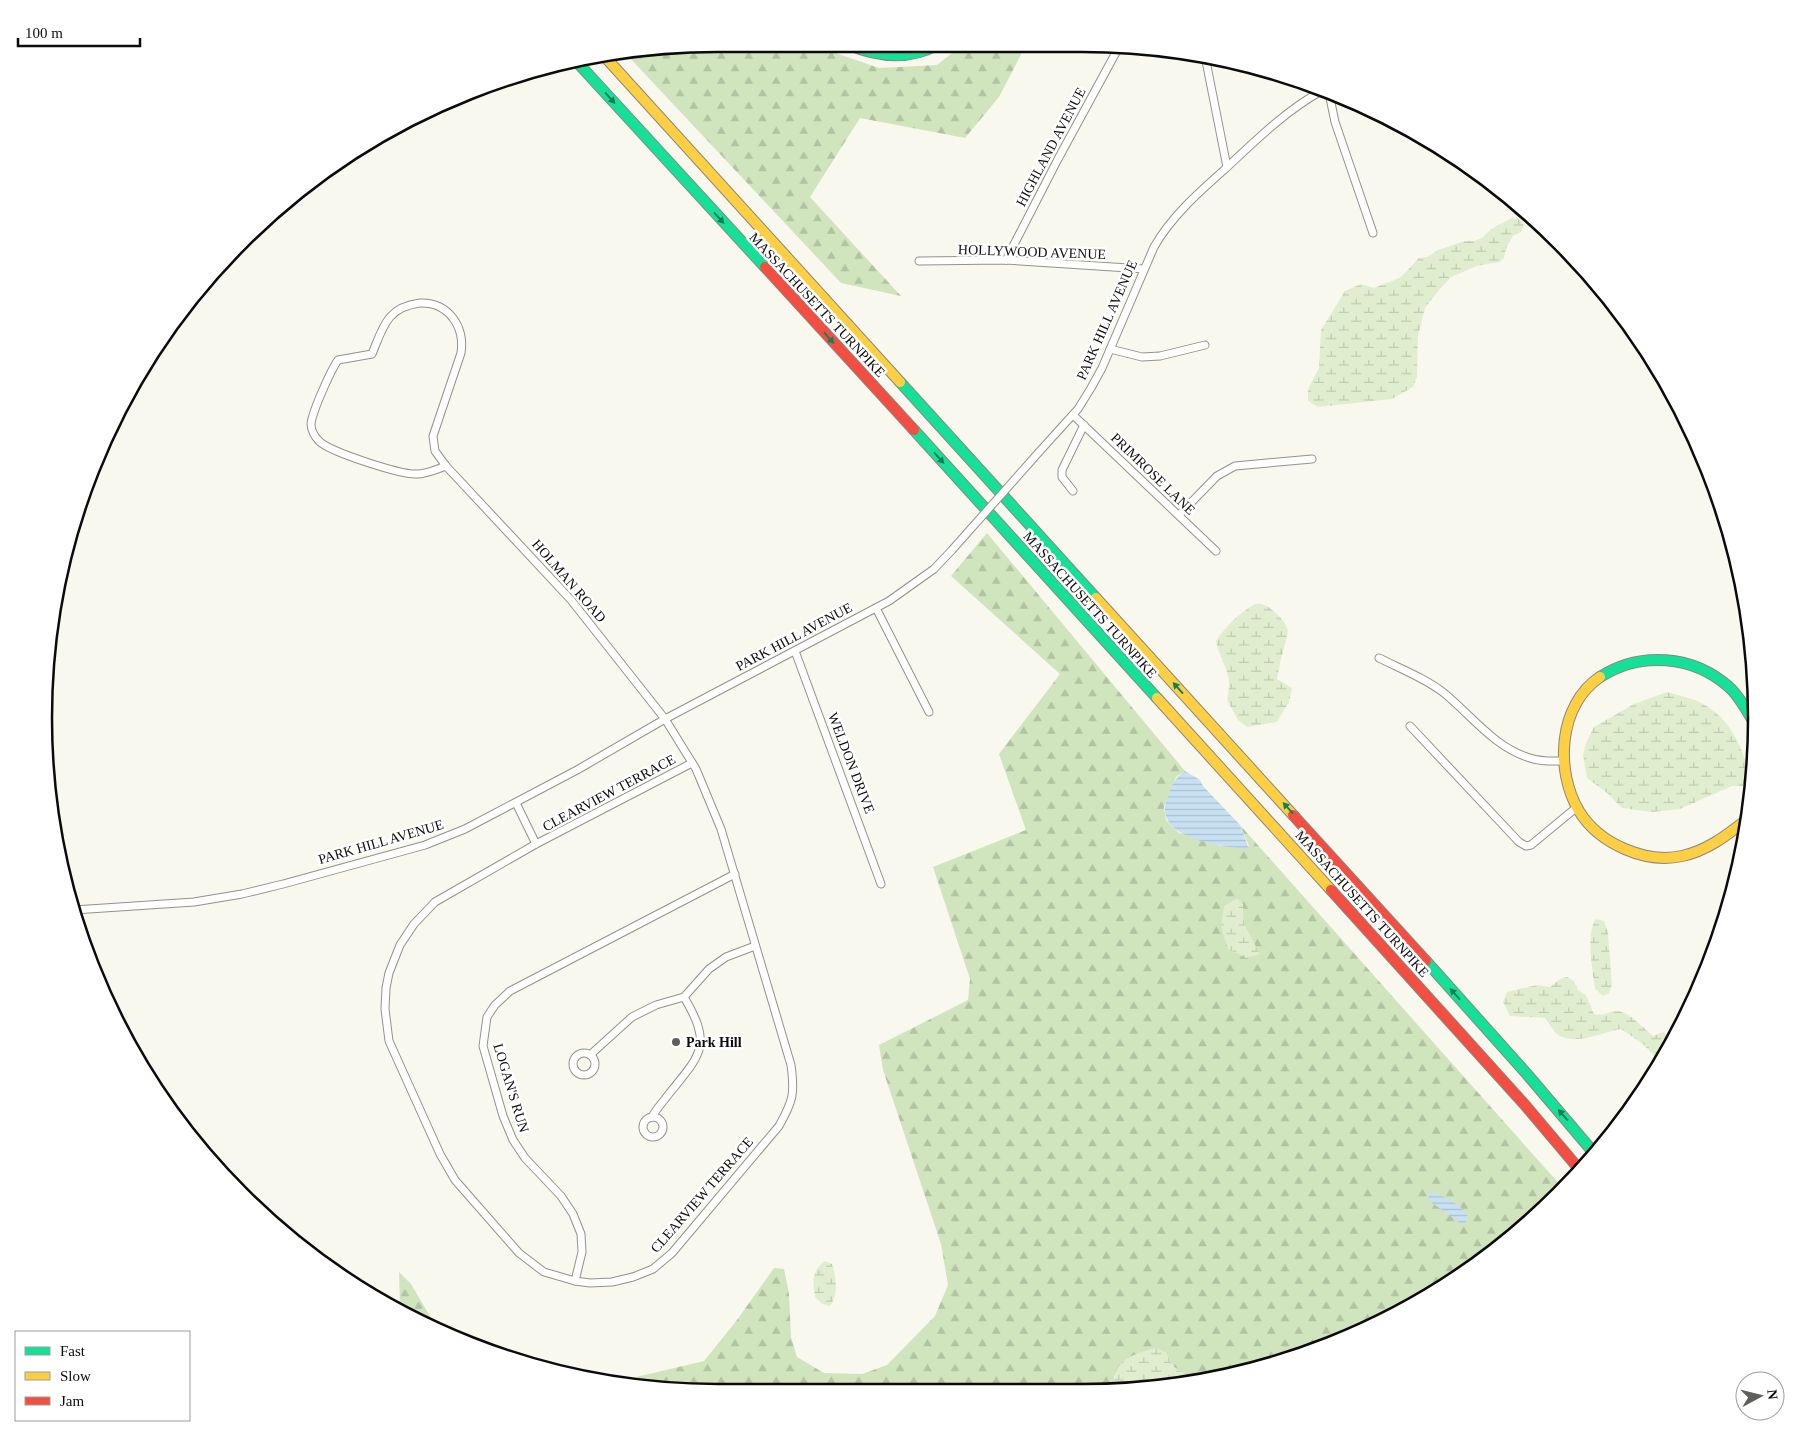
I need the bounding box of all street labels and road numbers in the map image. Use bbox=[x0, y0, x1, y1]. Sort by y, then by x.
street label: HIGHLAND AVENUE bbox=[1013, 85, 1089, 209]
street label: MASSACHUSETTS TURNPIKE bbox=[746, 230, 888, 380]
street label: HOLLYWOOD AVENUE bbox=[958, 242, 1106, 262]
street label: PARK HILL AVENUE bbox=[1074, 258, 1140, 382]
street label: PRIMROSE LANE bbox=[1108, 430, 1198, 518]
street label: MASSACHUSETTS TURNPIKE bbox=[1020, 529, 1160, 681]
street label: HOLMAN ROAD bbox=[529, 537, 609, 625]
street label: PARK HILL AVENUE bbox=[733, 600, 855, 674]
street label: WELDON DRIVE bbox=[825, 710, 877, 816]
street label: CLEARVIEW TERRACE bbox=[540, 752, 678, 834]
street label: PARK HILL AVENUE bbox=[317, 817, 445, 867]
street label: MASSACHUSETTS TURNPIKE bbox=[1292, 828, 1432, 980]
street label: LOGAN'S RUN bbox=[490, 1042, 532, 1134]
street label: CLEARVIEW TERRACE bbox=[648, 1134, 756, 1256]

